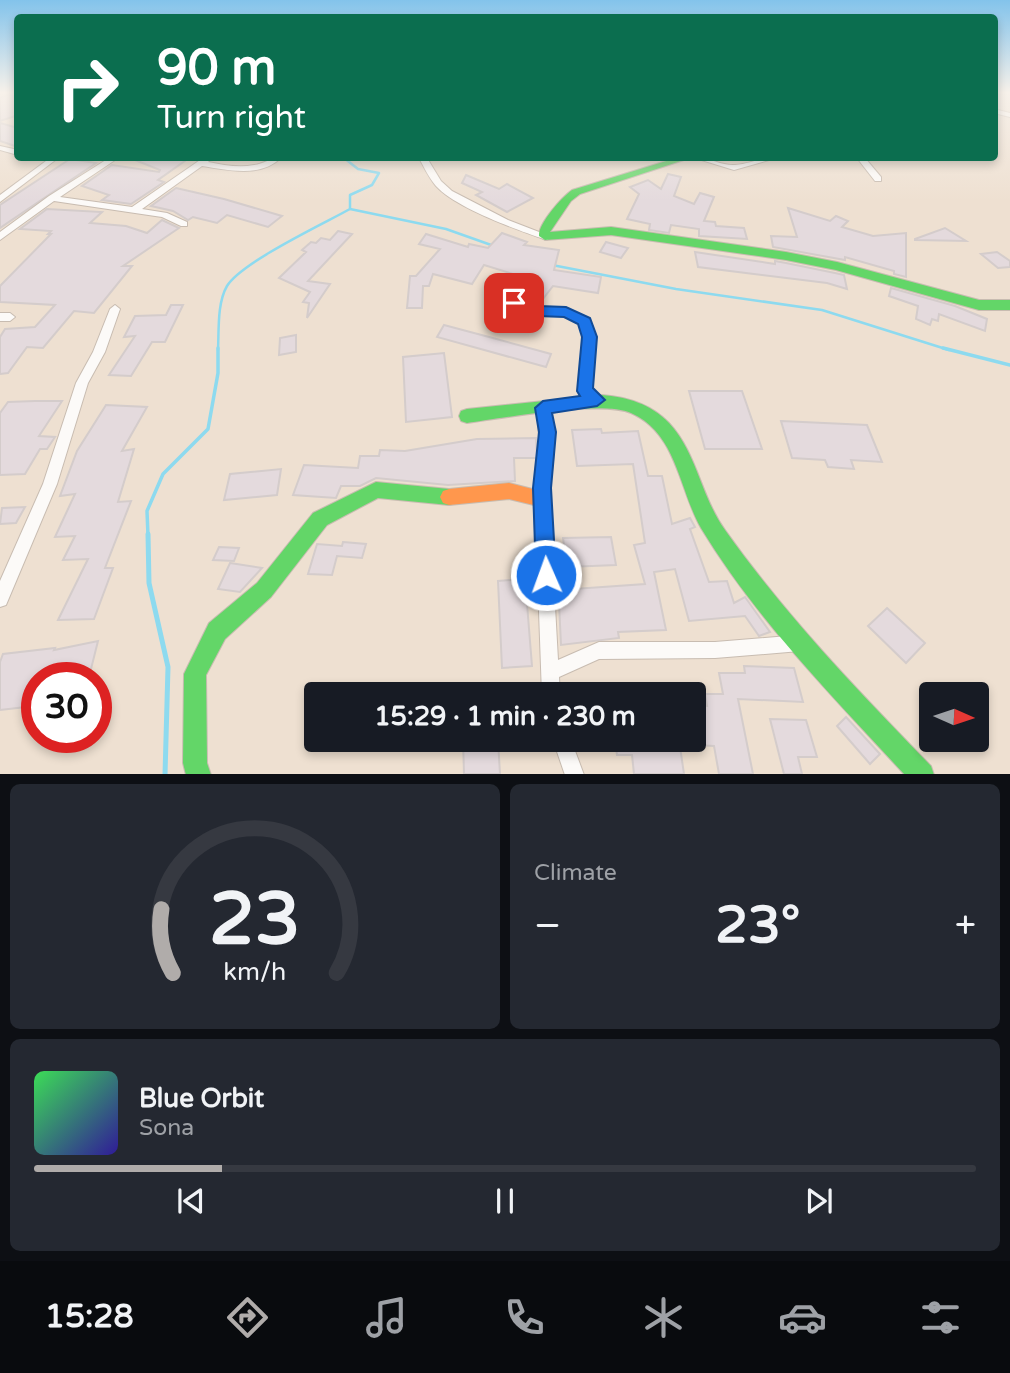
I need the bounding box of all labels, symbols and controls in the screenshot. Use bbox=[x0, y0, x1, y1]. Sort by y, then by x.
text: 90 m bbox=[157, 39, 276, 98]
icon: right bbox=[42, 42, 133, 133]
text: Turn right bbox=[157, 99, 306, 137]
pin bbox=[484, 273, 544, 333]
icon: arrive bbox=[495, 284, 533, 322]
position arrow bbox=[509, 538, 583, 612]
speed limit sign: 30 bbox=[21, 662, 112, 753]
north arrow bbox=[919, 682, 989, 752]
map controls bbox=[919, 682, 989, 752]
text: 15:29 · 1 min · 230 m bbox=[374, 701, 636, 732]
text: Climate bbox=[534, 859, 617, 887]
text: 23 bbox=[209, 876, 301, 964]
text: 23° bbox=[715, 894, 800, 957]
text: − bbox=[534, 903, 561, 949]
text: + bbox=[955, 903, 976, 949]
text: km/h bbox=[224, 956, 286, 986]
text: Blue Orbit bbox=[139, 1083, 264, 1114]
text: Sona bbox=[139, 1114, 194, 1142]
icon: previous bbox=[172, 1182, 210, 1220]
icon: pause bbox=[486, 1182, 524, 1220]
icon: next bbox=[800, 1182, 838, 1220]
icon: directions bbox=[223, 1293, 272, 1342]
icon: music bbox=[362, 1293, 411, 1342]
icon: phone bbox=[500, 1293, 549, 1342]
icon: climate bbox=[639, 1293, 688, 1342]
icon: car bbox=[778, 1293, 827, 1342]
icon: filters bbox=[916, 1293, 965, 1342]
text: 15:28 bbox=[45, 1298, 134, 1336]

